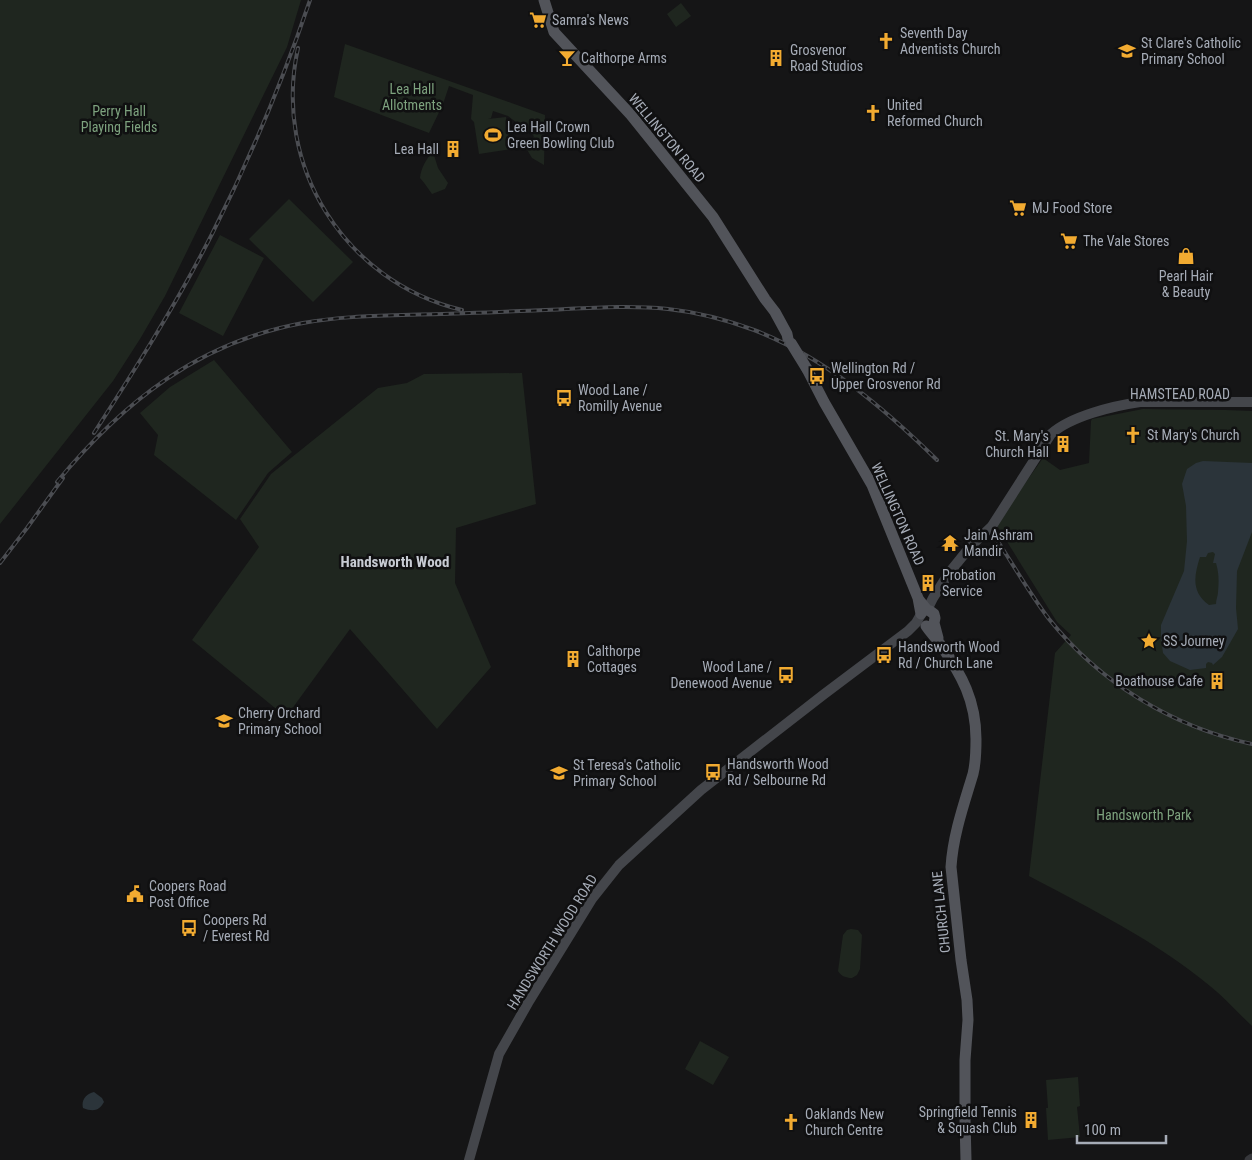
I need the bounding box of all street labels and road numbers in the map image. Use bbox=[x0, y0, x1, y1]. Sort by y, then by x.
street label: WELLINGTON ROAD bbox=[625, 91, 709, 185]
street label: HAMSTEAD ROAD bbox=[1130, 386, 1230, 402]
street label: WELLINGTON ROAD bbox=[868, 460, 928, 568]
street label: CHURCH LANE bbox=[929, 870, 953, 954]
street label: HANDSWORTH WOOD ROAD bbox=[504, 871, 600, 1013]

